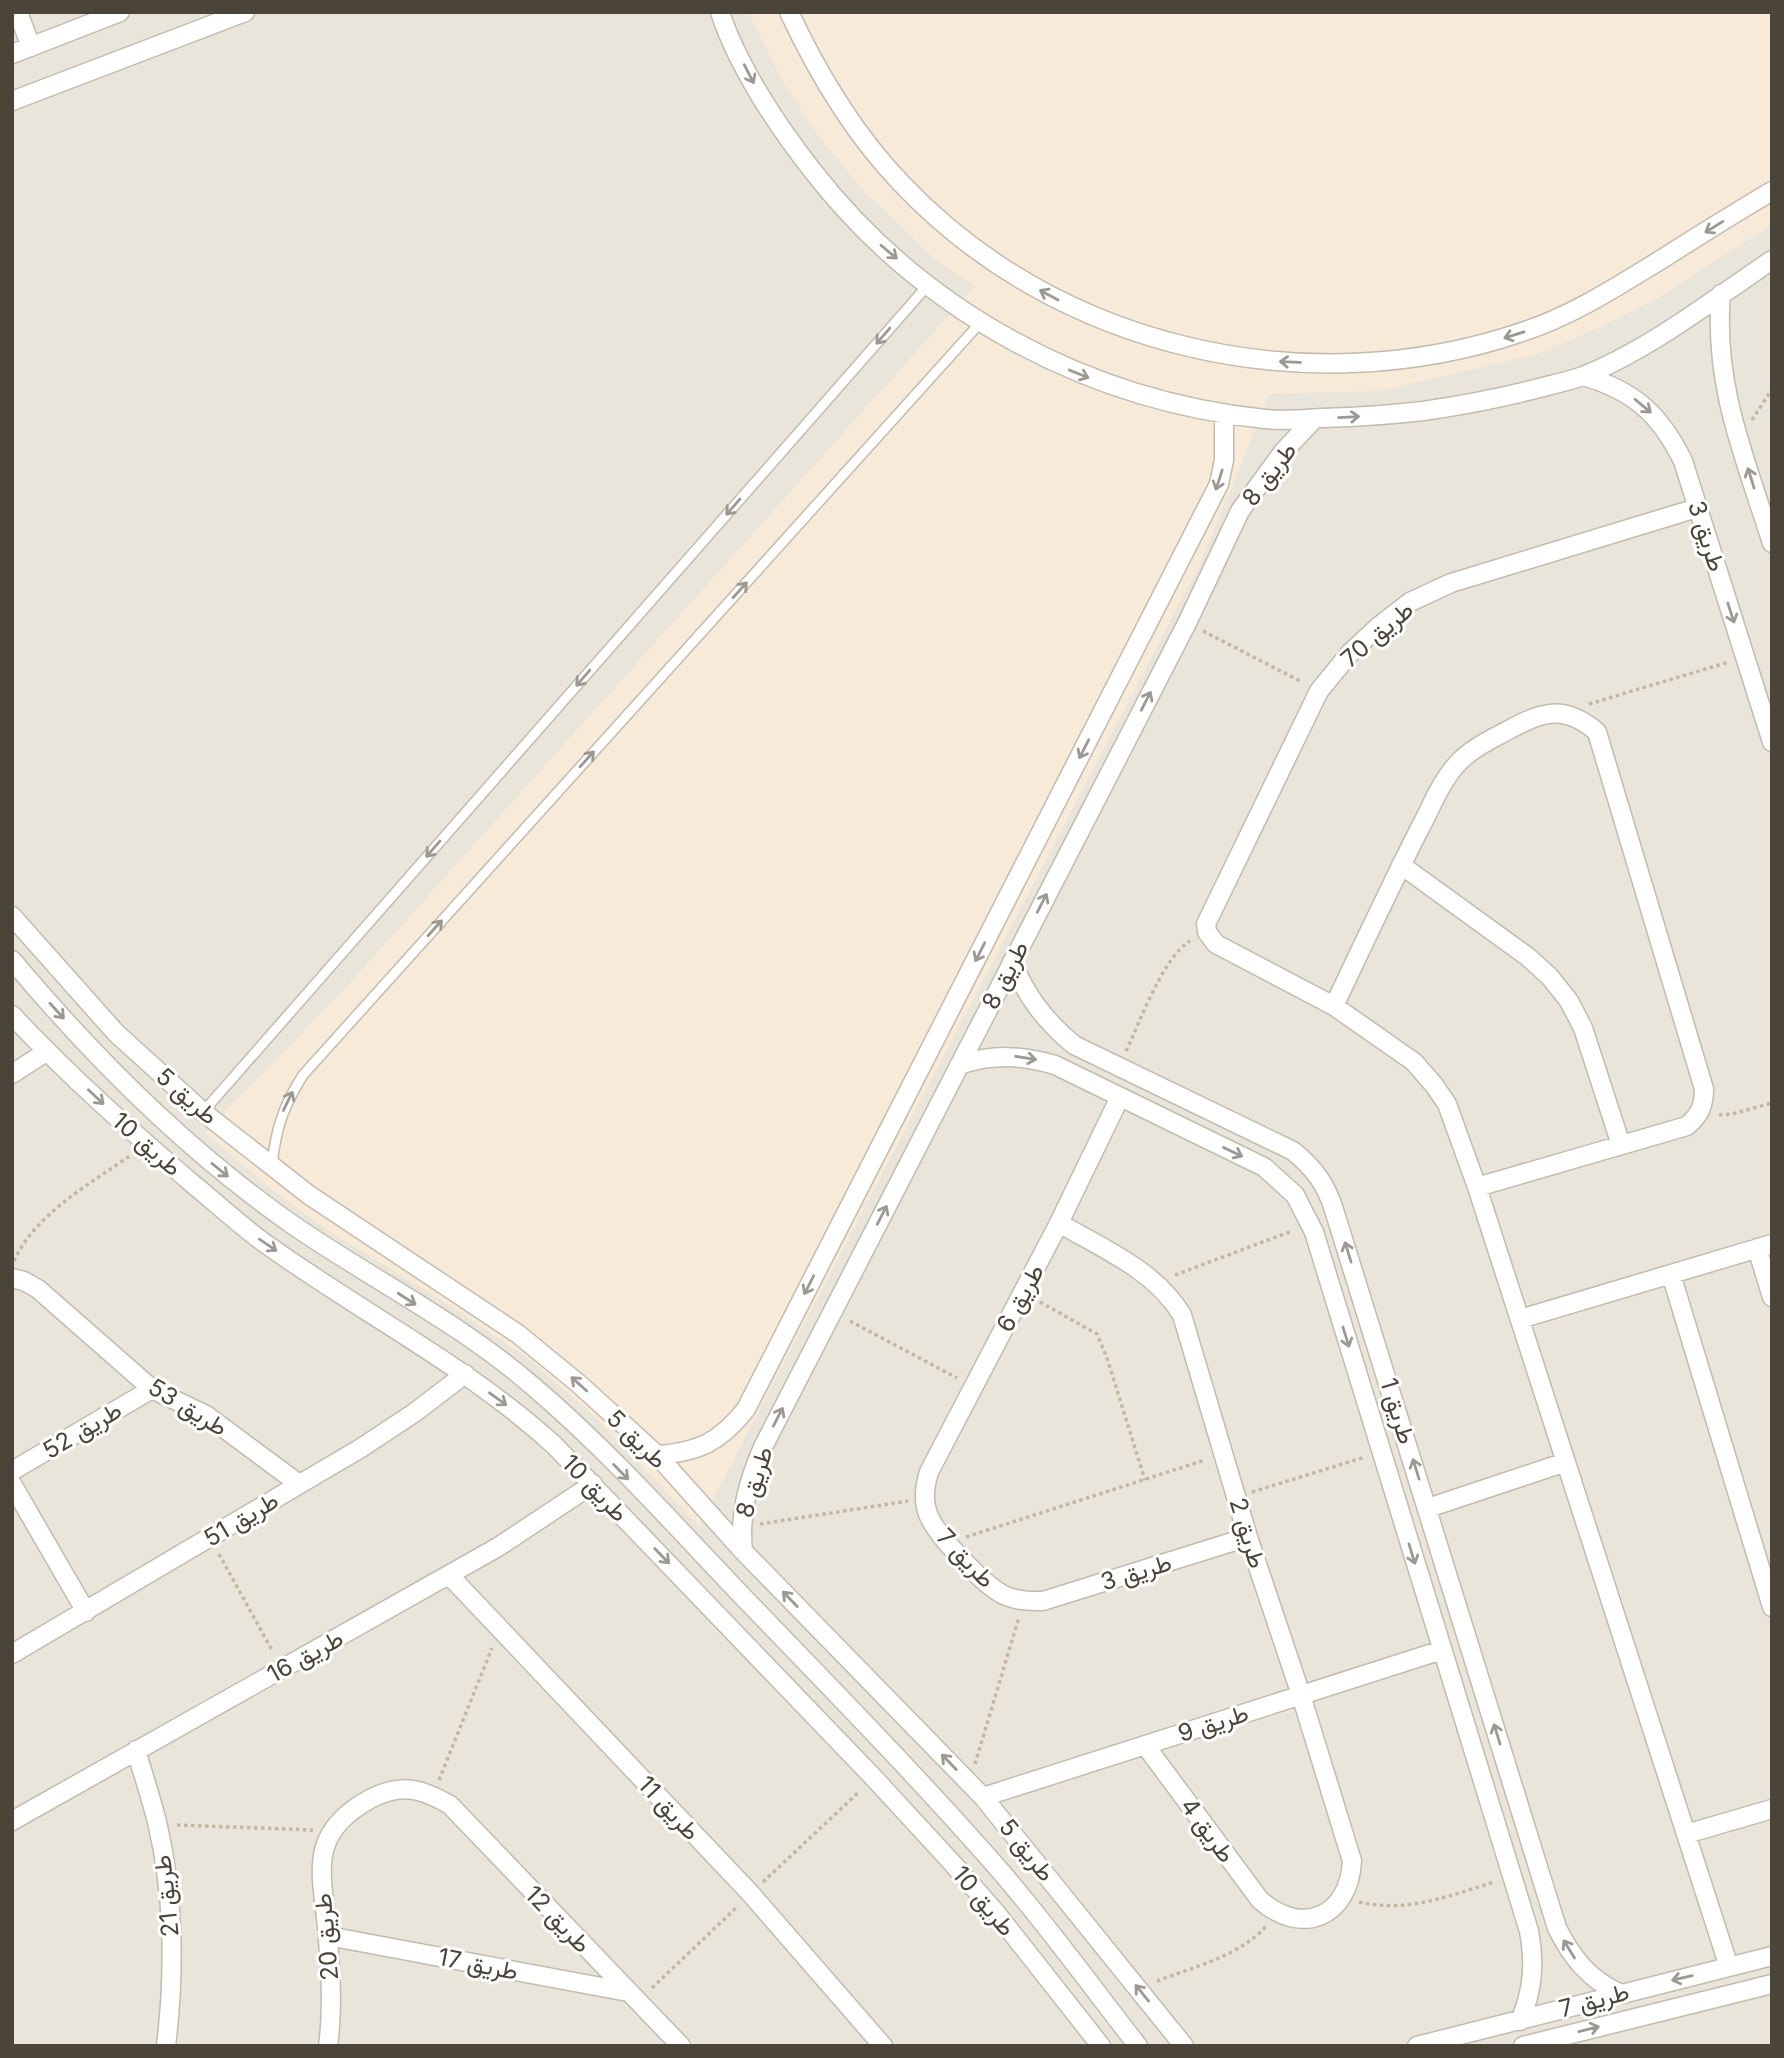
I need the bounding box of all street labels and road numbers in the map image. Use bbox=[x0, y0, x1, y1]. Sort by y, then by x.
street label: طريق 8 bbox=[1236, 436, 1303, 512]
street label: طريق 3 bbox=[1681, 497, 1732, 575]
street label: طريق 70 bbox=[1335, 595, 1420, 674]
street label: طريق 8 bbox=[976, 936, 1035, 1014]
street label: طريق 5 bbox=[150, 1061, 224, 1131]
street label: طريق 10 bbox=[106, 1106, 188, 1183]
street label: طريق 6 bbox=[990, 1259, 1051, 1337]
street label: طريق 53 bbox=[143, 1372, 233, 1443]
street label: طريق 1 bbox=[1373, 1375, 1422, 1448]
street label: طريق 52 bbox=[37, 1395, 127, 1466]
street label: طريق 5 bbox=[600, 1403, 673, 1475]
street label: طريق 8 bbox=[730, 1443, 779, 1521]
street label: طريق 10 bbox=[555, 1448, 634, 1528]
street label: طريق 51 bbox=[198, 1485, 284, 1553]
street label: طريق 2 bbox=[1223, 1494, 1272, 1572]
street label: طريق 7 bbox=[930, 1522, 1001, 1594]
street label: طريق 3 bbox=[1097, 1548, 1175, 1597]
street label: طريق 16 bbox=[262, 1623, 349, 1690]
street label: طريق 9 bbox=[1174, 1698, 1252, 1749]
street label: طريق 11 bbox=[631, 1770, 706, 1847]
street label: طريق 4 bbox=[1174, 1792, 1241, 1869]
street label: طريق 5 bbox=[992, 1813, 1061, 1888]
street label: طريق 21 bbox=[147, 1854, 186, 1938]
street label: طريق 10 bbox=[946, 1860, 1022, 1943]
street label: طريق 12 bbox=[518, 1879, 597, 1959]
street label: طريق 20 bbox=[308, 1892, 345, 1982]
street label: طريق 17 bbox=[435, 1942, 521, 1987]
street label: طريق 7 bbox=[1556, 1977, 1632, 2024]

